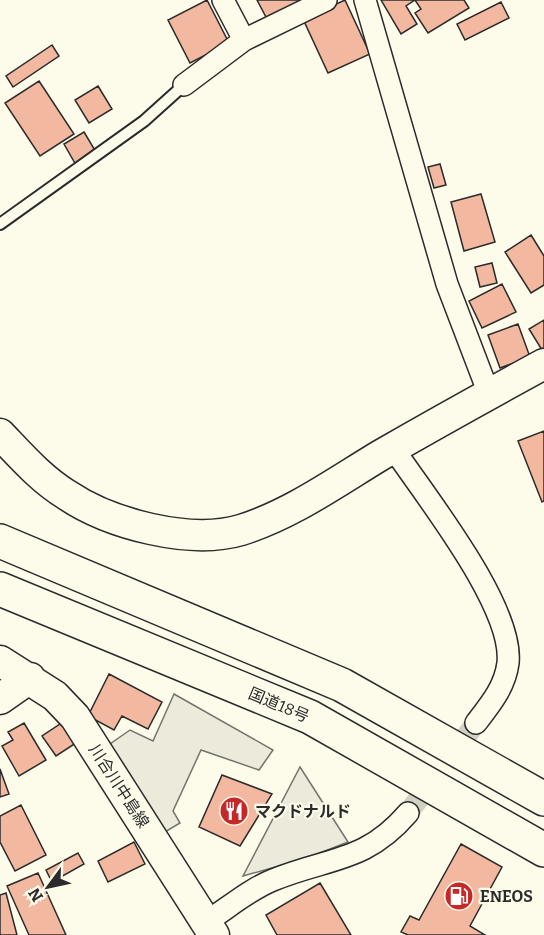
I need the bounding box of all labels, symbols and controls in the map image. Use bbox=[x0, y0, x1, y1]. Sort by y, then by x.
street label: 国道18号 bbox=[246, 684, 312, 726]
street label: 川合川中島線 bbox=[85, 741, 153, 831]
restaurant icon: マクドナルド bbox=[218, 795, 250, 827]
place label: マクドナルド bbox=[255, 802, 351, 821]
north arrow bbox=[18, 857, 78, 917]
fuel station icon: ENEOS bbox=[443, 880, 475, 912]
text: N bbox=[25, 885, 47, 905]
place label: ENEOS bbox=[480, 887, 533, 906]

